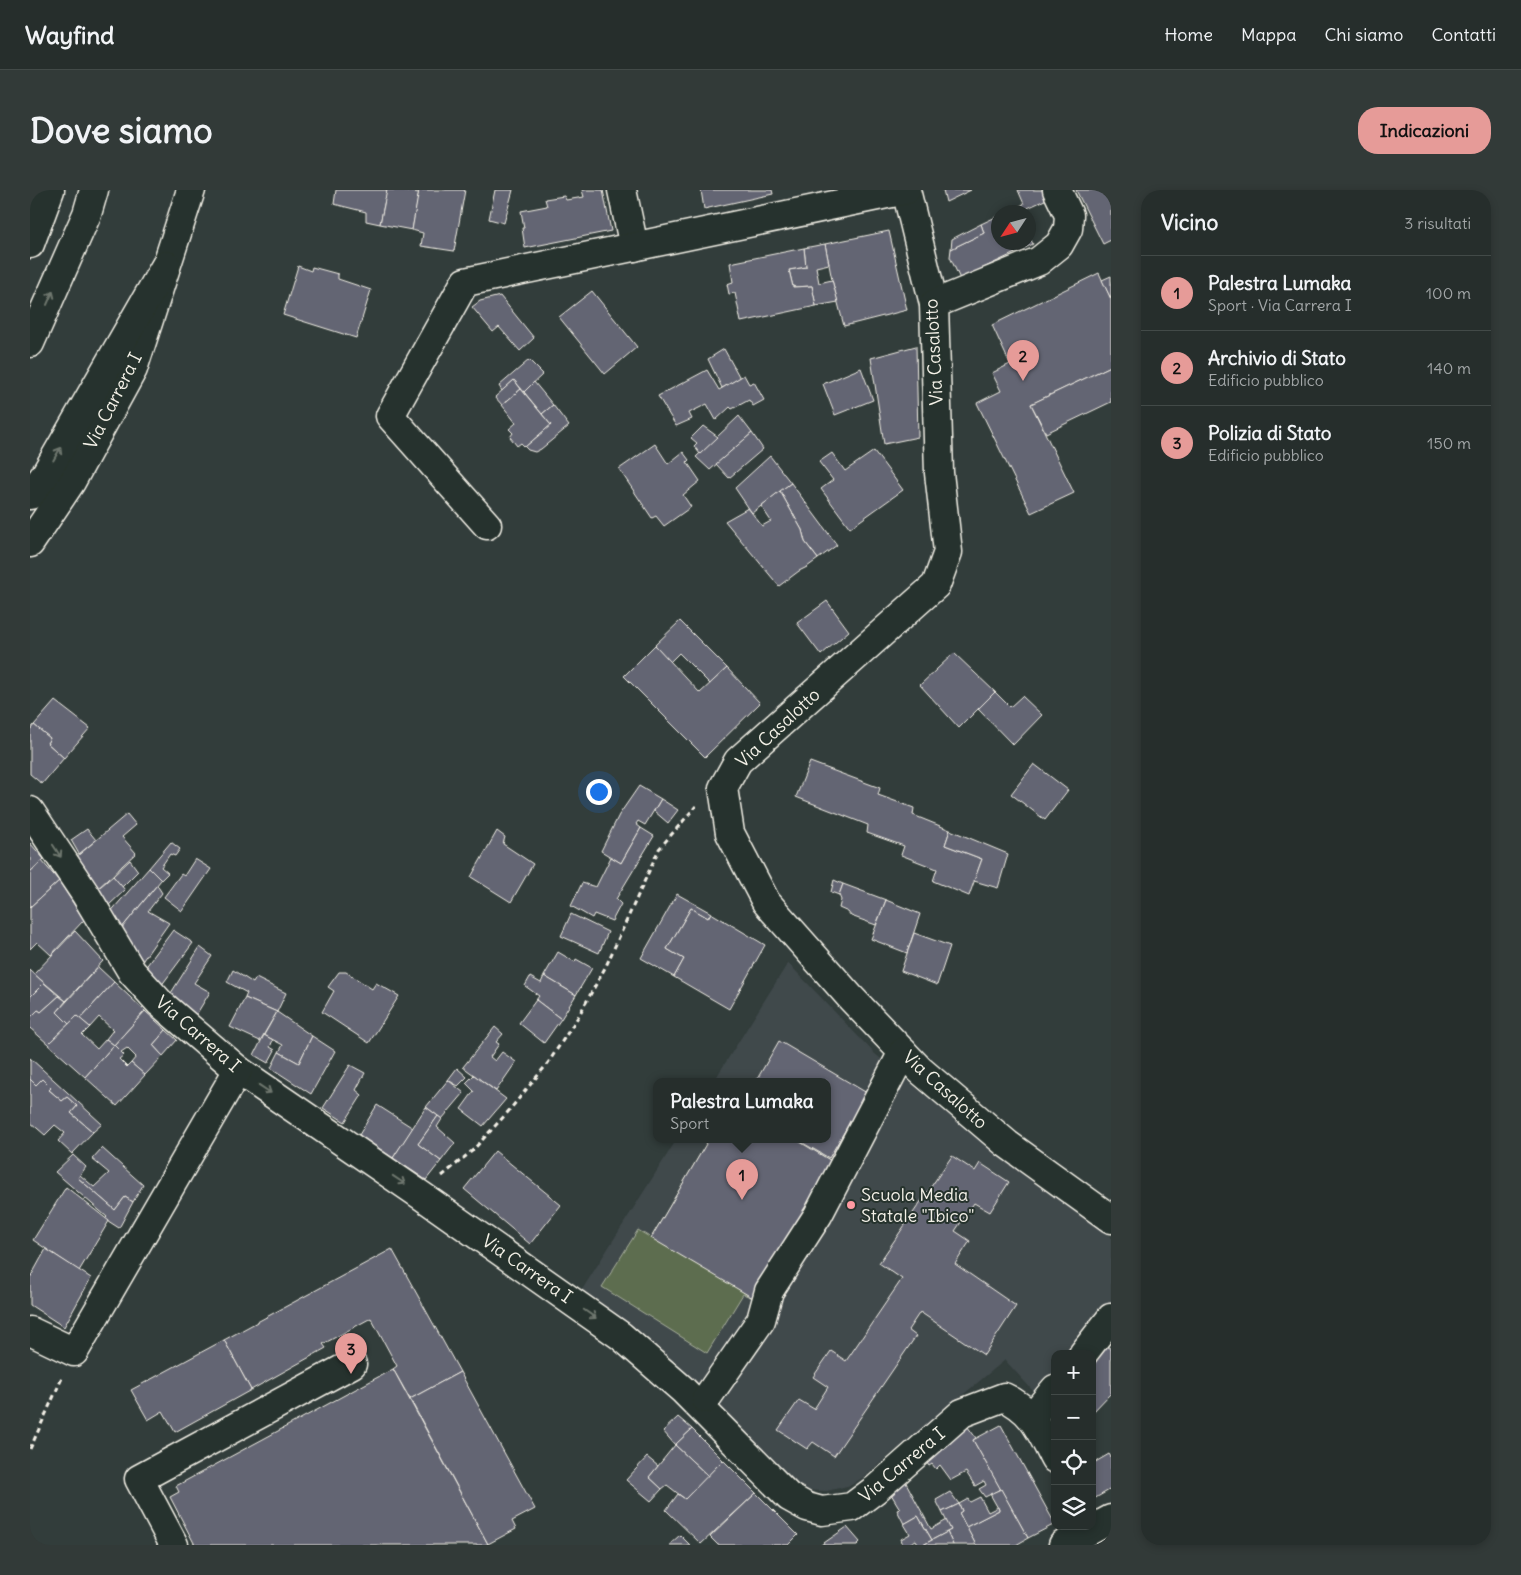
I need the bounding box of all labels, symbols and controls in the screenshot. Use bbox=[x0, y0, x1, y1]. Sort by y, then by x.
text: Wayfind bbox=[25, 20, 114, 50]
text: Home bbox=[1164, 23, 1213, 46]
text: Mappa bbox=[1241, 23, 1296, 46]
text: Chi siamo bbox=[1324, 23, 1403, 46]
text: Contatti bbox=[1431, 23, 1496, 46]
button: Indicazioni bbox=[1358, 107, 1491, 154]
text: Dove siamo bbox=[30, 108, 213, 152]
north arrow bbox=[991, 205, 1036, 250]
text: Vicino bbox=[1161, 209, 1218, 236]
text: 3 risultati bbox=[1404, 213, 1471, 233]
text: Palestra Lumaka bbox=[1208, 271, 1351, 295]
text: 1 bbox=[1174, 283, 1180, 303]
text: 100 m bbox=[1426, 283, 1471, 303]
one-way arrow bbox=[45, 291, 55, 306]
text: Sport · Via Carrera I bbox=[1208, 295, 1352, 315]
street label: Via Casalotto bbox=[919, 298, 948, 406]
pin: 2 bbox=[1007, 340, 1039, 381]
text: Archivio di Stato bbox=[1208, 346, 1346, 370]
street label: Via Carrera I bbox=[78, 349, 147, 453]
text: 2 bbox=[1173, 358, 1181, 378]
text: 140 m bbox=[1427, 358, 1471, 378]
text: Edificio pubblico bbox=[1208, 370, 1324, 390]
text: Polizia di Stato bbox=[1208, 421, 1331, 445]
text: 3 bbox=[1172, 433, 1182, 453]
text: 150 m bbox=[1427, 433, 1471, 453]
text: Edificio pubblico bbox=[1208, 445, 1324, 465]
one-way arrow bbox=[52, 448, 62, 462]
street label: Via Casalotto bbox=[731, 683, 824, 772]
your location bbox=[586, 779, 612, 805]
one-way arrow bbox=[52, 844, 62, 858]
street label: Via Carrera I bbox=[151, 990, 246, 1077]
street label: Via Casalotto bbox=[898, 1045, 993, 1134]
popup bbox=[653, 1078, 831, 1143]
one-way arrow bbox=[258, 1084, 272, 1094]
text: Palestra Lumaka bbox=[670, 1089, 814, 1113]
text: Sport bbox=[670, 1113, 709, 1133]
pin: 1 bbox=[726, 1159, 758, 1200]
one-way arrow bbox=[392, 1175, 406, 1185]
place label: Scuola Media Statale "Ibico" bbox=[861, 1183, 974, 1227]
marker: Scuola Media Statale "Ibico" bbox=[845, 1199, 857, 1211]
street label: Via Carrera I bbox=[478, 1229, 577, 1308]
one-way arrow bbox=[583, 1309, 597, 1319]
pin: 3 bbox=[335, 1333, 367, 1374]
map controls bbox=[1051, 1350, 1096, 1530]
button: + bbox=[1051, 1350, 1096, 1395]
button: − bbox=[1051, 1395, 1096, 1440]
street label: Via Carrera I bbox=[854, 1422, 949, 1507]
button: locate bbox=[1051, 1440, 1096, 1485]
button: layers bbox=[1051, 1485, 1096, 1530]

